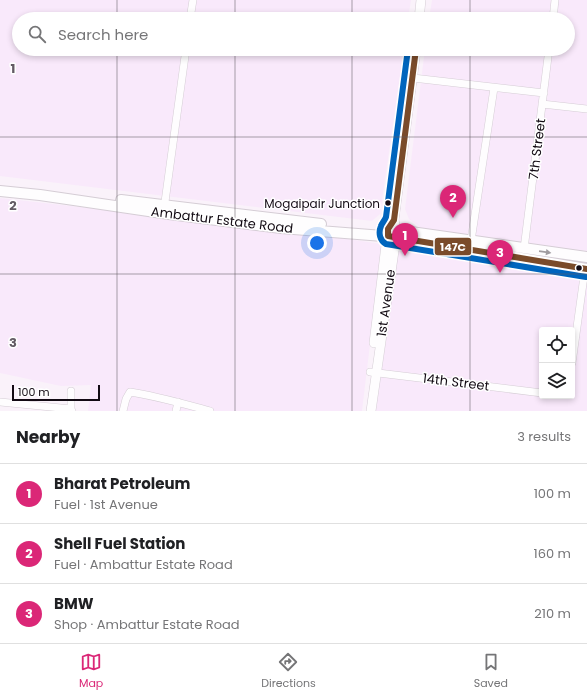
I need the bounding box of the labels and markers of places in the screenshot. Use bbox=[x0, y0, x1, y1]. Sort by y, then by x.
pin: 2 bbox=[440, 185, 466, 218]
place label: Mogaipair Junction bbox=[264, 195, 380, 212]
marker: Mogaipair Junction bbox=[383, 198, 393, 208]
pin: 1 bbox=[392, 223, 418, 256]
pin: 3 bbox=[487, 240, 513, 273]
unlabelled marker bbox=[574, 263, 584, 273]

